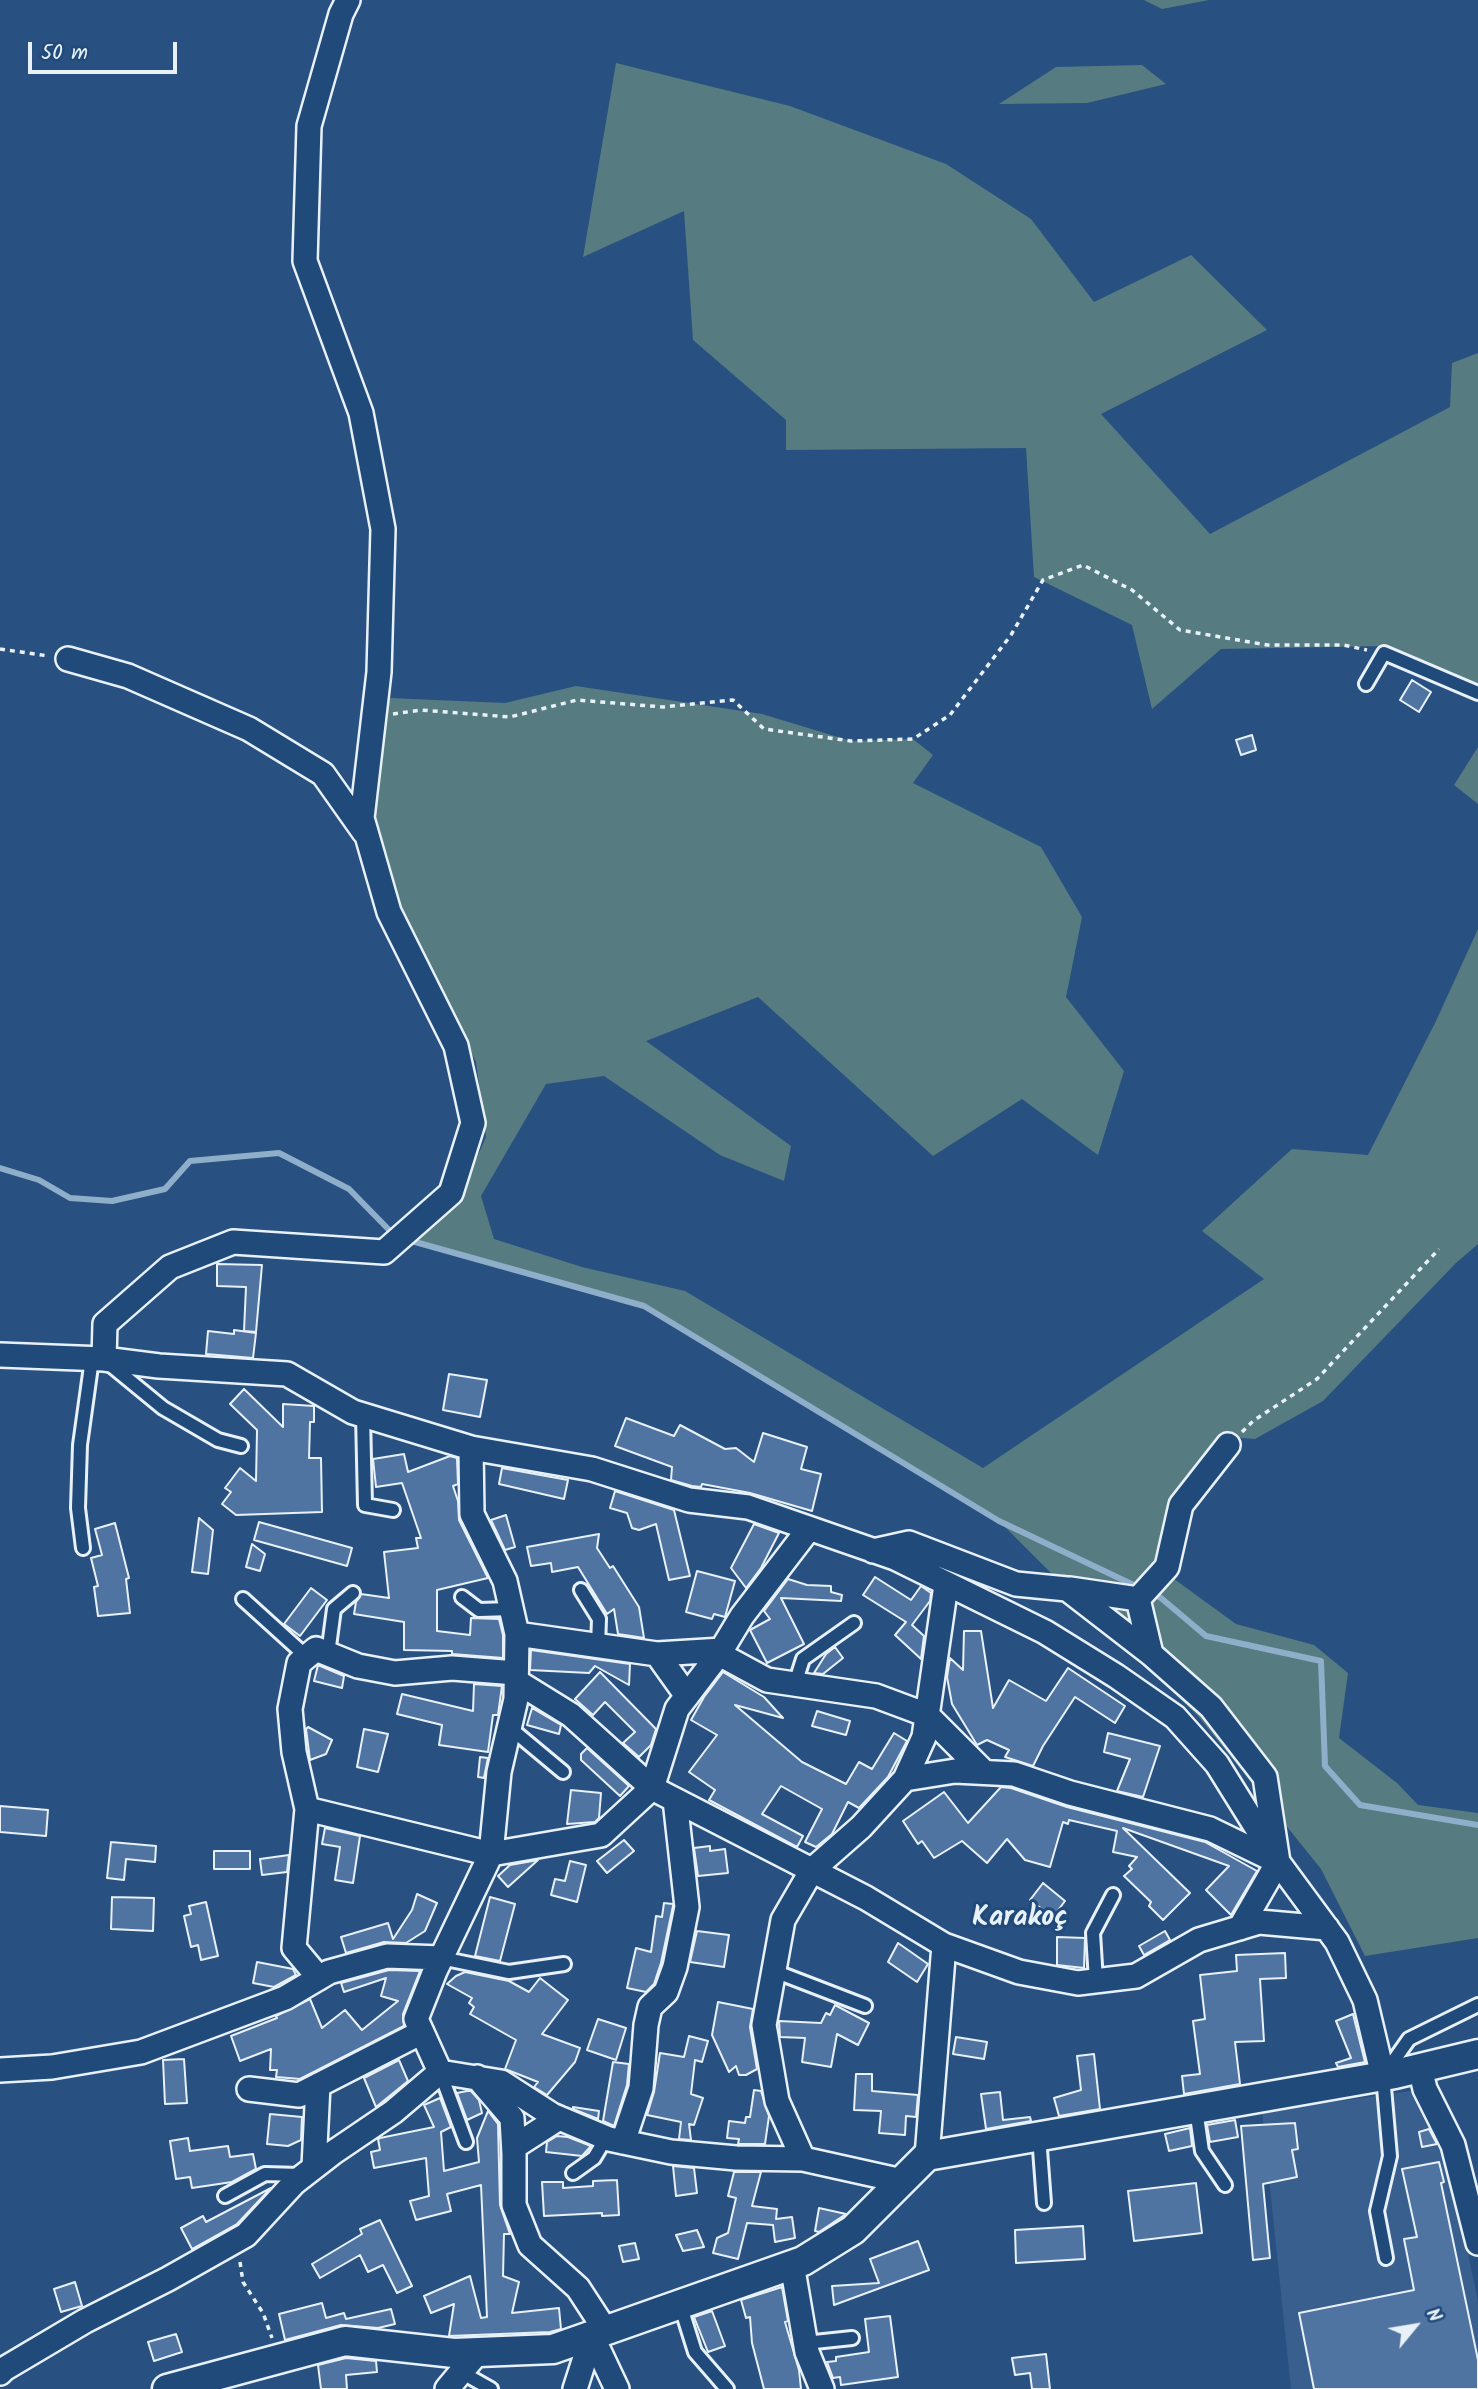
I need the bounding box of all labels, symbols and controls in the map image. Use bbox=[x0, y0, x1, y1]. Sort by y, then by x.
scale bar bbox=[32, 28, 180, 72]
text: 50 m bbox=[41, 37, 88, 70]
district label: Karakoç bbox=[972, 1903, 1068, 1937]
north arrow bbox=[1380, 2291, 1450, 2361]
text: N bbox=[1417, 2303, 1449, 2328]

